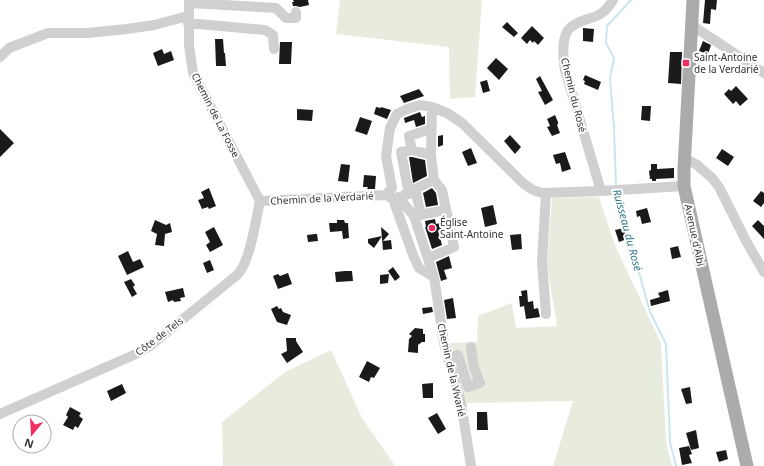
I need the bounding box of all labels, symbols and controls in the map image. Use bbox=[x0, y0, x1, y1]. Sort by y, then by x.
place label: Saint-Antoine de la Verdarié bbox=[694, 50, 759, 76]
street label: Chemin du Rosé bbox=[558, 56, 590, 134]
marker: Saint-Antoine de la Verdarié bbox=[681, 58, 691, 68]
street label: Chemin de La Fosse bbox=[189, 70, 244, 160]
water label: Ruisseau du Rosé bbox=[610, 187, 646, 273]
street label: Chemin de la Verdarié bbox=[270, 188, 374, 208]
street label: Avenue d'Albi bbox=[682, 203, 708, 267]
place label: Église Saint-Antoine bbox=[440, 215, 504, 241]
marker: Église Saint-Antoine bbox=[427, 223, 437, 233]
street label: Côte de Tels bbox=[132, 313, 186, 359]
street label: Chemin de la Vivarié bbox=[434, 322, 470, 419]
north arrow bbox=[12, 414, 52, 454]
text: N bbox=[22, 435, 35, 453]

